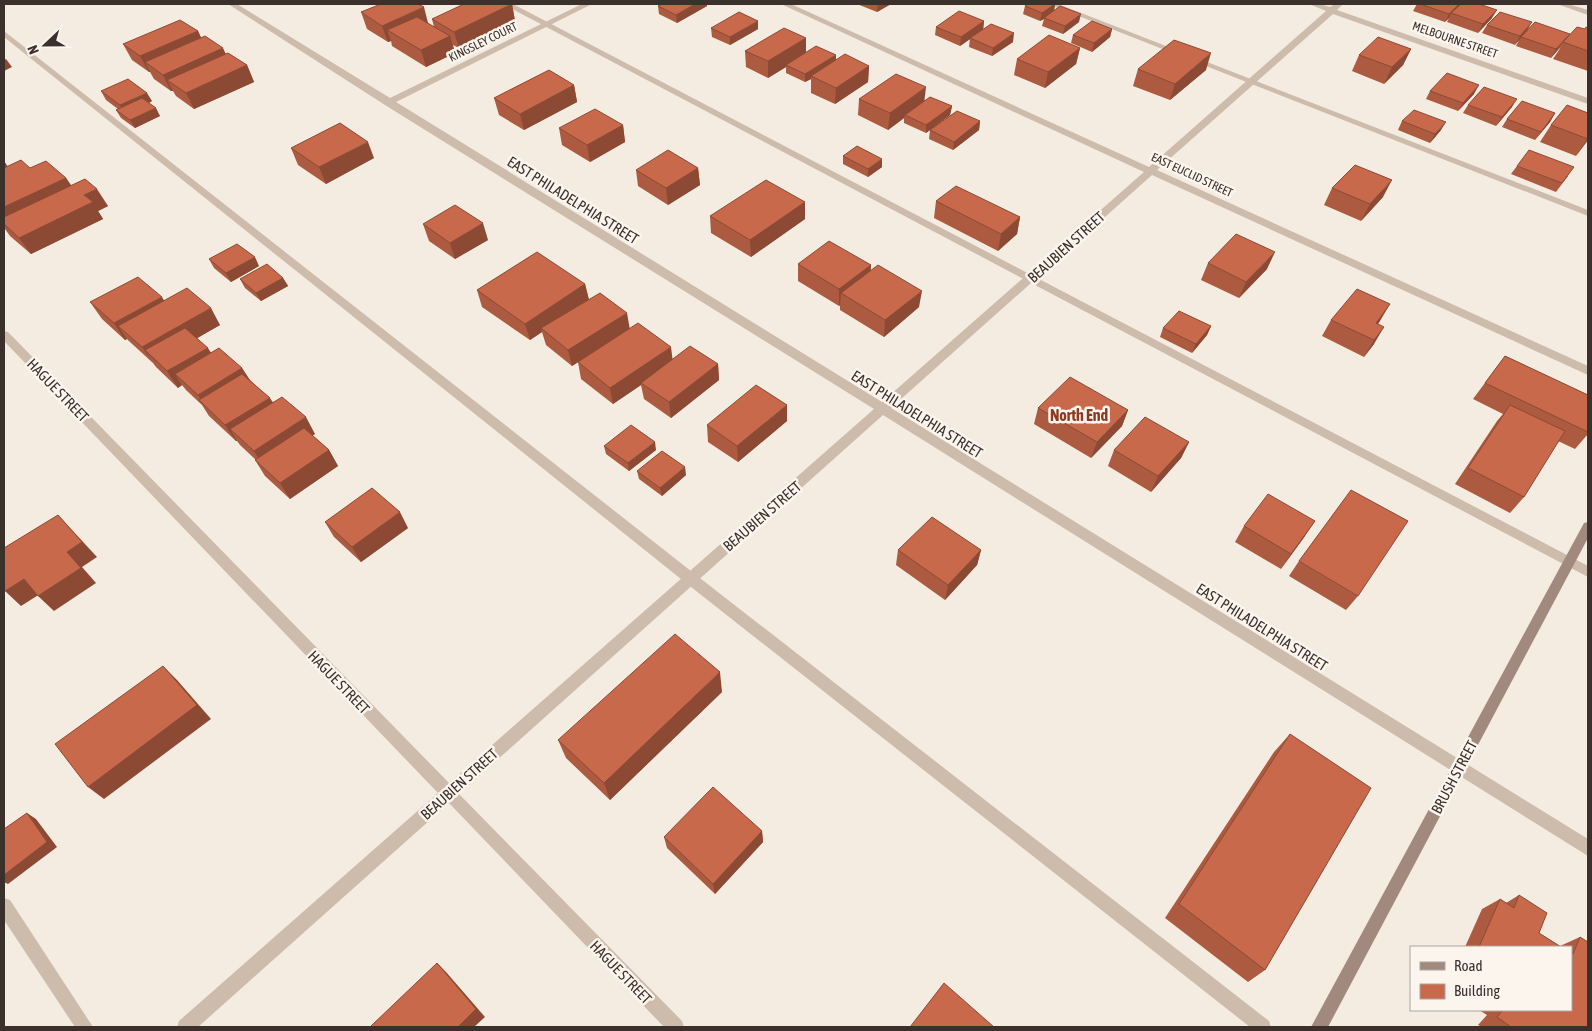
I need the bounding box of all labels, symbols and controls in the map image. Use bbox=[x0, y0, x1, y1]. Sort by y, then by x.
street label: KINGSLEY COURT bbox=[446, 19, 520, 65]
street label: MELBOURNE STREET bbox=[1411, 19, 1500, 61]
north arrow bbox=[20, 20, 70, 70]
text: N bbox=[24, 43, 42, 57]
street label: EAST EUCLID STREET bbox=[1149, 150, 1236, 200]
street label: EAST PHILADELPHIA STREET bbox=[504, 153, 642, 248]
street label: BEAUBIEN STREET bbox=[1024, 208, 1108, 286]
street label: HAGUE STREET bbox=[24, 355, 93, 425]
street label: EAST PHILADELPHIA STREET bbox=[848, 367, 986, 462]
district label: North End bbox=[1050, 406, 1109, 424]
street label: BEAUBIEN STREET bbox=[720, 477, 805, 554]
street label: EAST PHILADELPHIA STREET bbox=[1193, 580, 1331, 675]
street label: HAGUE STREET bbox=[305, 647, 374, 717]
street label: BRUSH STREET bbox=[1428, 737, 1481, 816]
street label: BEAUBIEN STREET bbox=[417, 745, 501, 823]
street label: HAGUE STREET bbox=[587, 937, 656, 1007]
legend bbox=[1410, 946, 1572, 1011]
text: Road bbox=[1454, 957, 1483, 974]
text: Building bbox=[1454, 982, 1500, 999]

